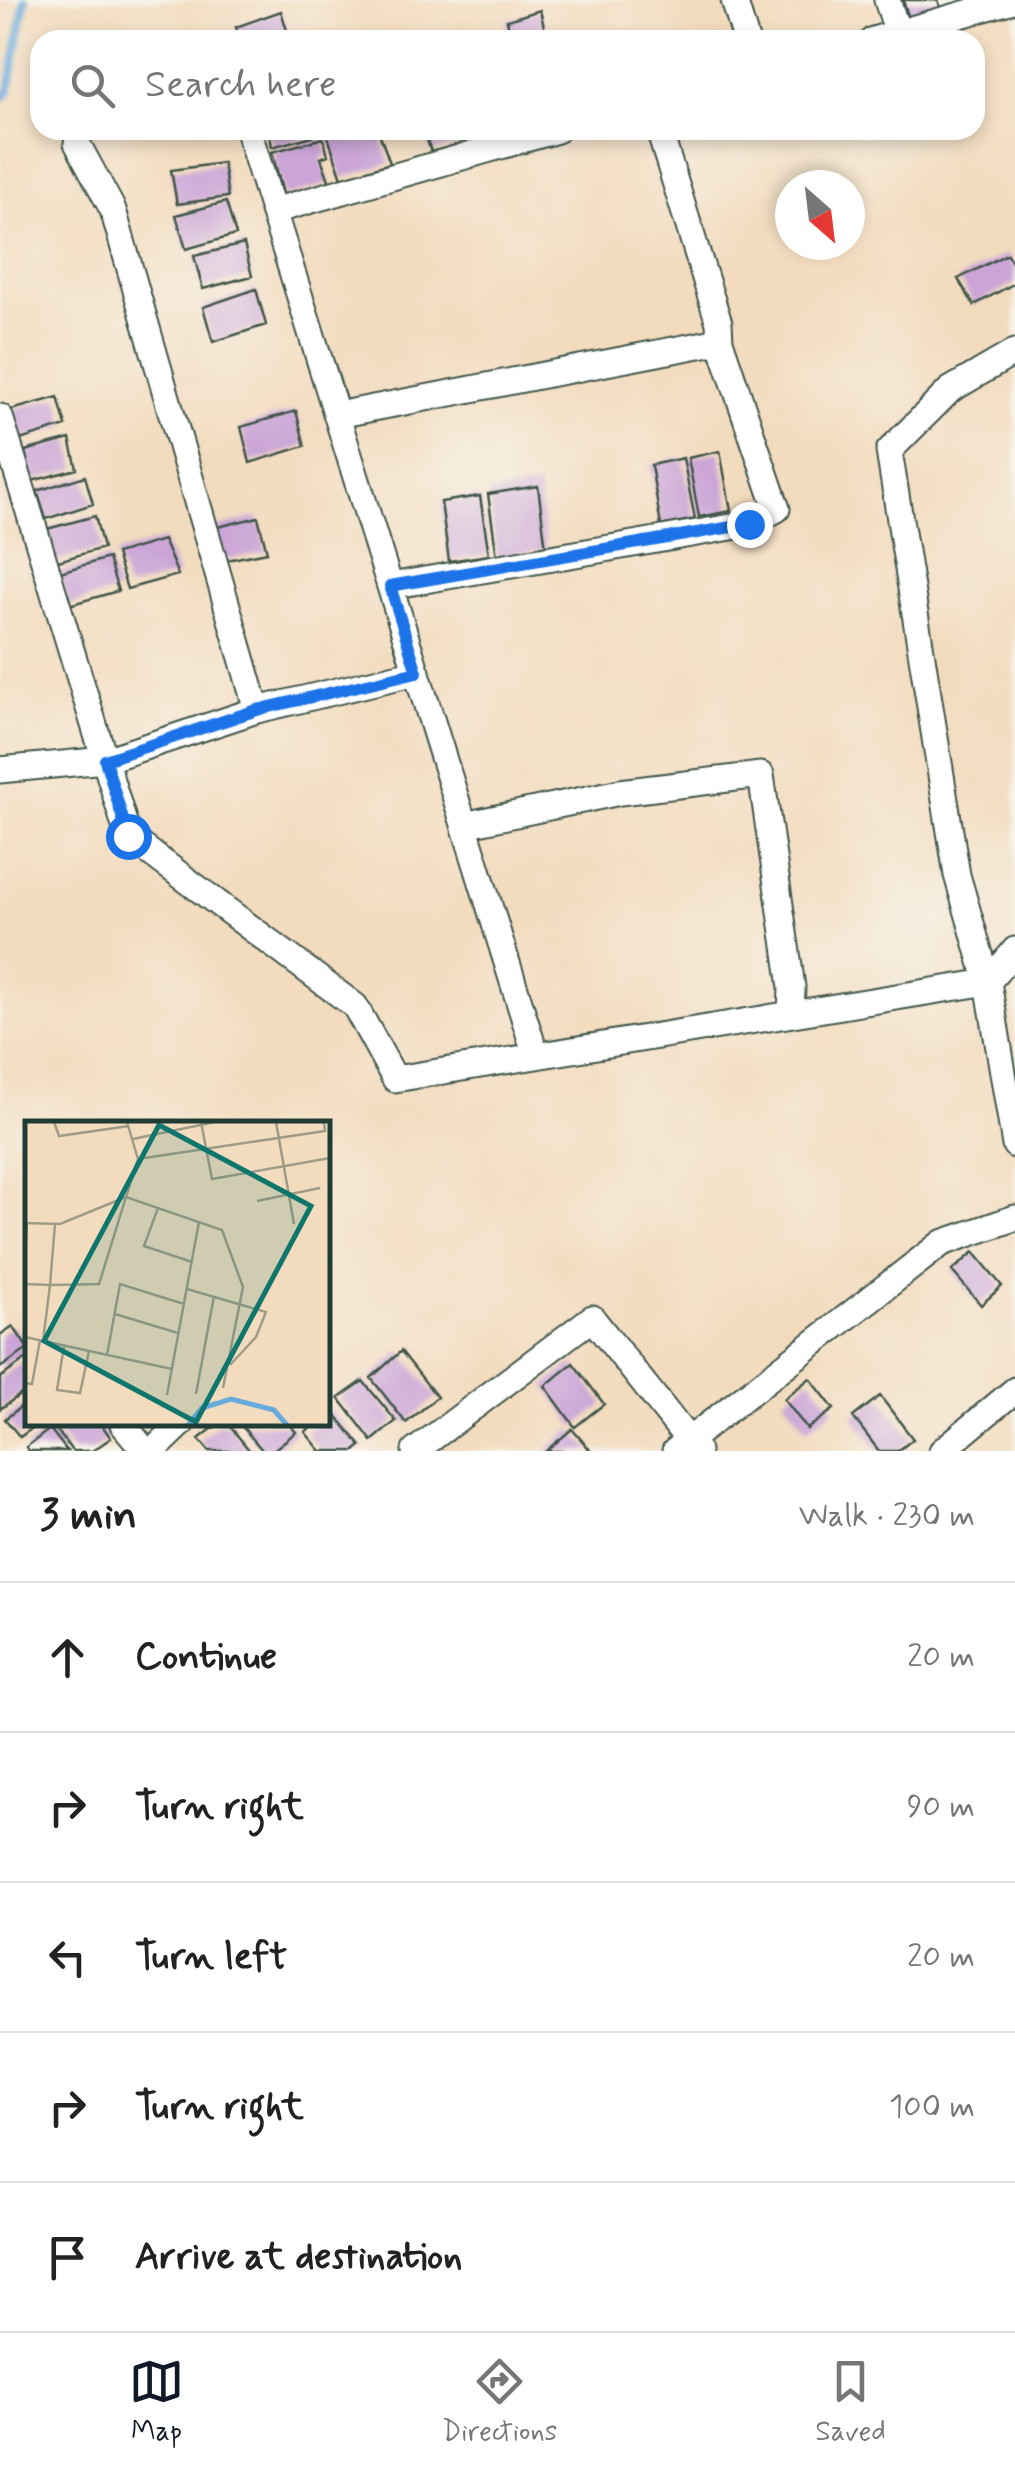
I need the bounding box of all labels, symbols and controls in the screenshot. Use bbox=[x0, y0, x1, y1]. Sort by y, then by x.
search box bbox=[30, 30, 985, 140]
icon: search bbox=[65, 58, 120, 113]
text: Search here bbox=[145, 61, 336, 110]
north arrow bbox=[775, 170, 865, 260]
route end bbox=[727, 502, 773, 548]
route start bbox=[106, 814, 152, 860]
inset map bbox=[25, 1121, 330, 1426]
text: 3 min bbox=[40, 1489, 137, 1544]
text: Walk · 230 m bbox=[799, 1495, 975, 1537]
icon: ahead bbox=[40, 1630, 95, 1685]
text: Continue bbox=[135, 1633, 277, 1682]
text: 20 m bbox=[907, 1636, 975, 1678]
icon: right bbox=[40, 1780, 95, 1835]
text: Turn right bbox=[135, 1783, 304, 1832]
text: 90 m bbox=[907, 1786, 975, 1828]
icon: left bbox=[40, 1930, 95, 1985]
text: Turn left bbox=[135, 1933, 287, 1982]
text: 20 m bbox=[907, 1936, 975, 1978]
icon: right bbox=[40, 2080, 95, 2135]
text: Turn right bbox=[135, 2083, 304, 2132]
text: 100 m bbox=[889, 2086, 975, 2128]
icon: arrive bbox=[40, 2230, 95, 2285]
text: Arrive at destination bbox=[135, 2233, 462, 2282]
tab: Map bbox=[129, 2354, 184, 2451]
tab: Directions bbox=[442, 2354, 557, 2451]
tab: Saved bbox=[815, 2354, 886, 2451]

